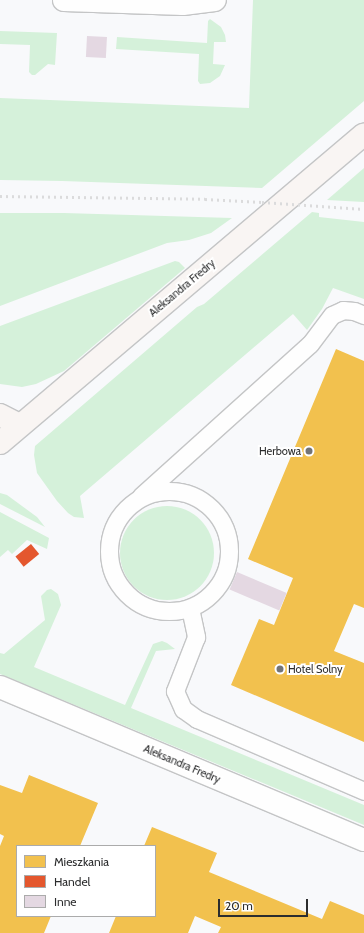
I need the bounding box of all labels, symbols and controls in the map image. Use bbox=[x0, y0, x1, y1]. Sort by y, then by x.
street label: Aleksandra Fredry bbox=[146, 256, 218, 320]
place label: Herbowa bbox=[259, 444, 301, 458]
marker: Herbowa bbox=[304, 446, 314, 456]
place label: Hotel Solny bbox=[288, 662, 343, 676]
marker: Hotel Solny bbox=[275, 664, 285, 674]
street label: Aleksandra Fredry bbox=[141, 742, 223, 786]
legend bbox=[16, 845, 156, 917]
text: Mieszkania bbox=[54, 854, 109, 869]
text: Handel bbox=[54, 874, 90, 889]
scale bar bbox=[220, 891, 310, 917]
text: Inne bbox=[54, 894, 77, 909]
text: 20 m bbox=[225, 898, 253, 913]

